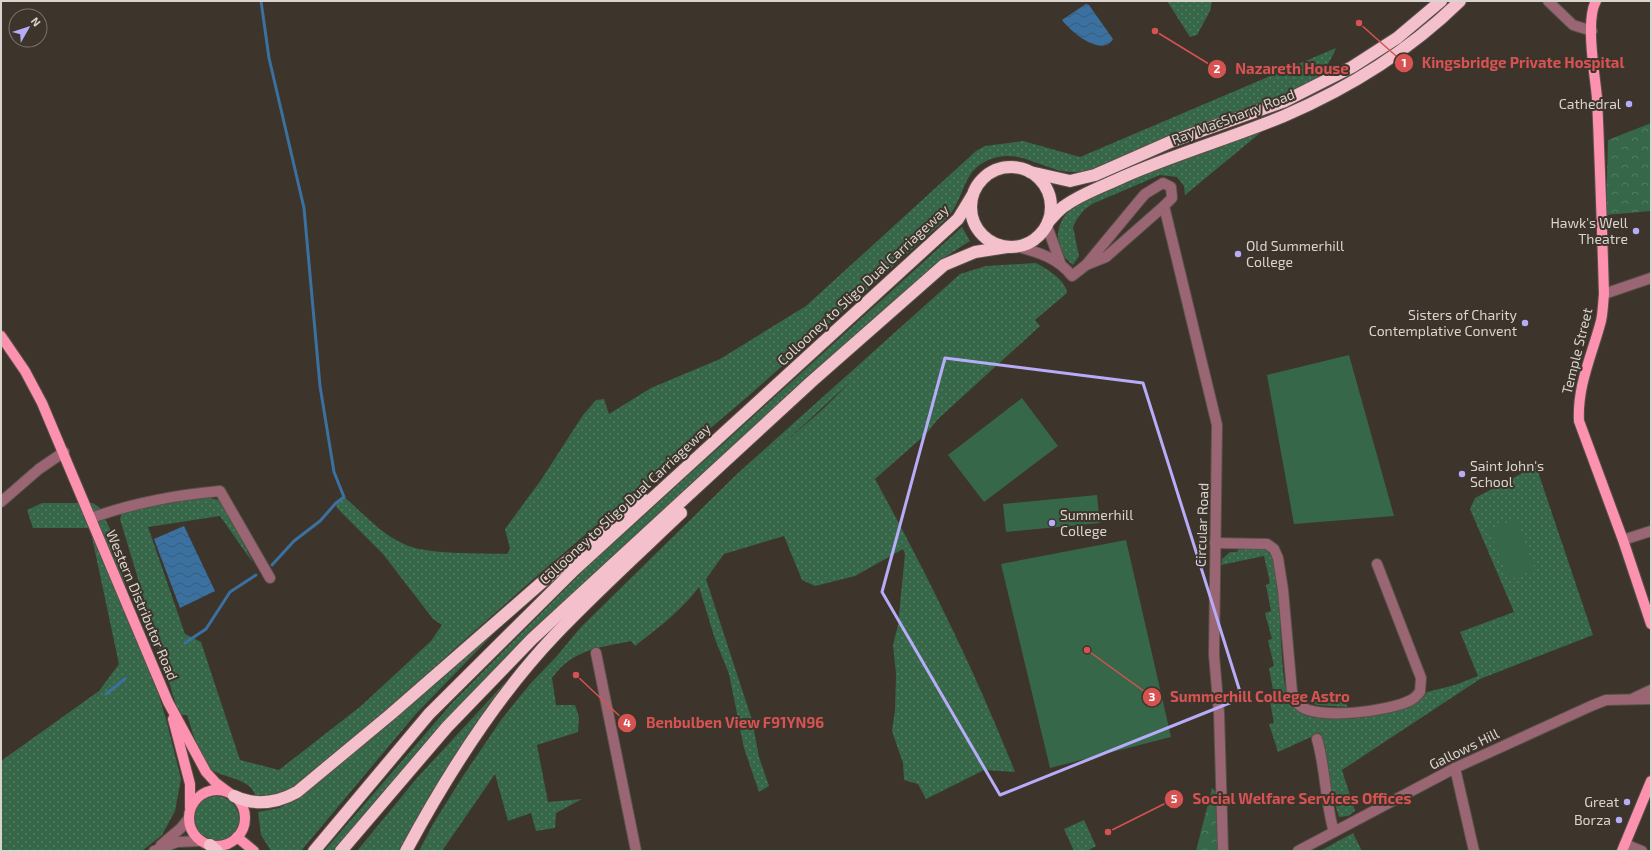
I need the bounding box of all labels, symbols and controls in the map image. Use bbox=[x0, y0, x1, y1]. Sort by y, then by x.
north arrow bbox=[8, 8, 48, 48]
text: N bbox=[29, 14, 44, 29]
callout: Kingsbridge Private Hospital bbox=[1394, 49, 1633, 76]
text: Kingsbridge Private Hospital bbox=[1422, 53, 1624, 71]
callout: Nazareth House bbox=[1207, 55, 1357, 82]
text: 1 bbox=[1401, 55, 1407, 69]
text: Nazareth House bbox=[1235, 59, 1349, 77]
text: 2 bbox=[1214, 61, 1221, 75]
street label: Ray MacSharry Road bbox=[1169, 85, 1297, 148]
place label: Cathedral bbox=[1559, 95, 1622, 112]
marker: Cathedral bbox=[1624, 99, 1634, 109]
street label: Collooney to Sligo Dual Carriageway bbox=[773, 200, 952, 369]
place label: Hawk's Well Theatre bbox=[1550, 214, 1629, 247]
marker: Hawk's Well Theatre bbox=[1631, 226, 1641, 236]
place label: Old Summerhill College bbox=[1246, 237, 1345, 270]
marker: Old Summerhill College bbox=[1233, 249, 1243, 259]
place label: Sisters of Charity Contemplative Convent bbox=[1369, 306, 1518, 339]
street label: Temple Street bbox=[1558, 306, 1595, 396]
marker: Sisters of Charity Contemplative Convent bbox=[1520, 318, 1530, 328]
street label: Collooney to Sligo Dual Carriageway bbox=[535, 419, 714, 588]
place label: Saint John's School bbox=[1470, 457, 1544, 490]
marker: Saint John's School bbox=[1457, 469, 1467, 479]
street label: Circular Road bbox=[1192, 483, 1211, 567]
place label: Summerhill College bbox=[1060, 506, 1134, 539]
marker: Summerhill College bbox=[1047, 518, 1057, 528]
street label: Western Distributor Road bbox=[103, 527, 182, 683]
callout: Summerhill College Astro bbox=[1142, 684, 1359, 711]
text: Summerhill College Astro bbox=[1170, 687, 1350, 705]
text: 3 bbox=[1149, 689, 1156, 703]
callout: Benbulben View F91YN96 bbox=[617, 710, 832, 737]
text: Benbulben View F91YN96 bbox=[646, 713, 824, 731]
text: 4 bbox=[623, 715, 631, 729]
street label: Gallows Hill bbox=[1426, 724, 1502, 773]
callout: Social Welfare Services Offices bbox=[1164, 785, 1419, 812]
text: Social Welfare Services Offices bbox=[1193, 789, 1411, 807]
text: 5 bbox=[1171, 791, 1178, 805]
place label: Great bbox=[1584, 793, 1619, 810]
marker: Great bbox=[1622, 797, 1632, 807]
place label: Borza bbox=[1574, 811, 1611, 828]
marker: Borza bbox=[1614, 815, 1624, 825]

